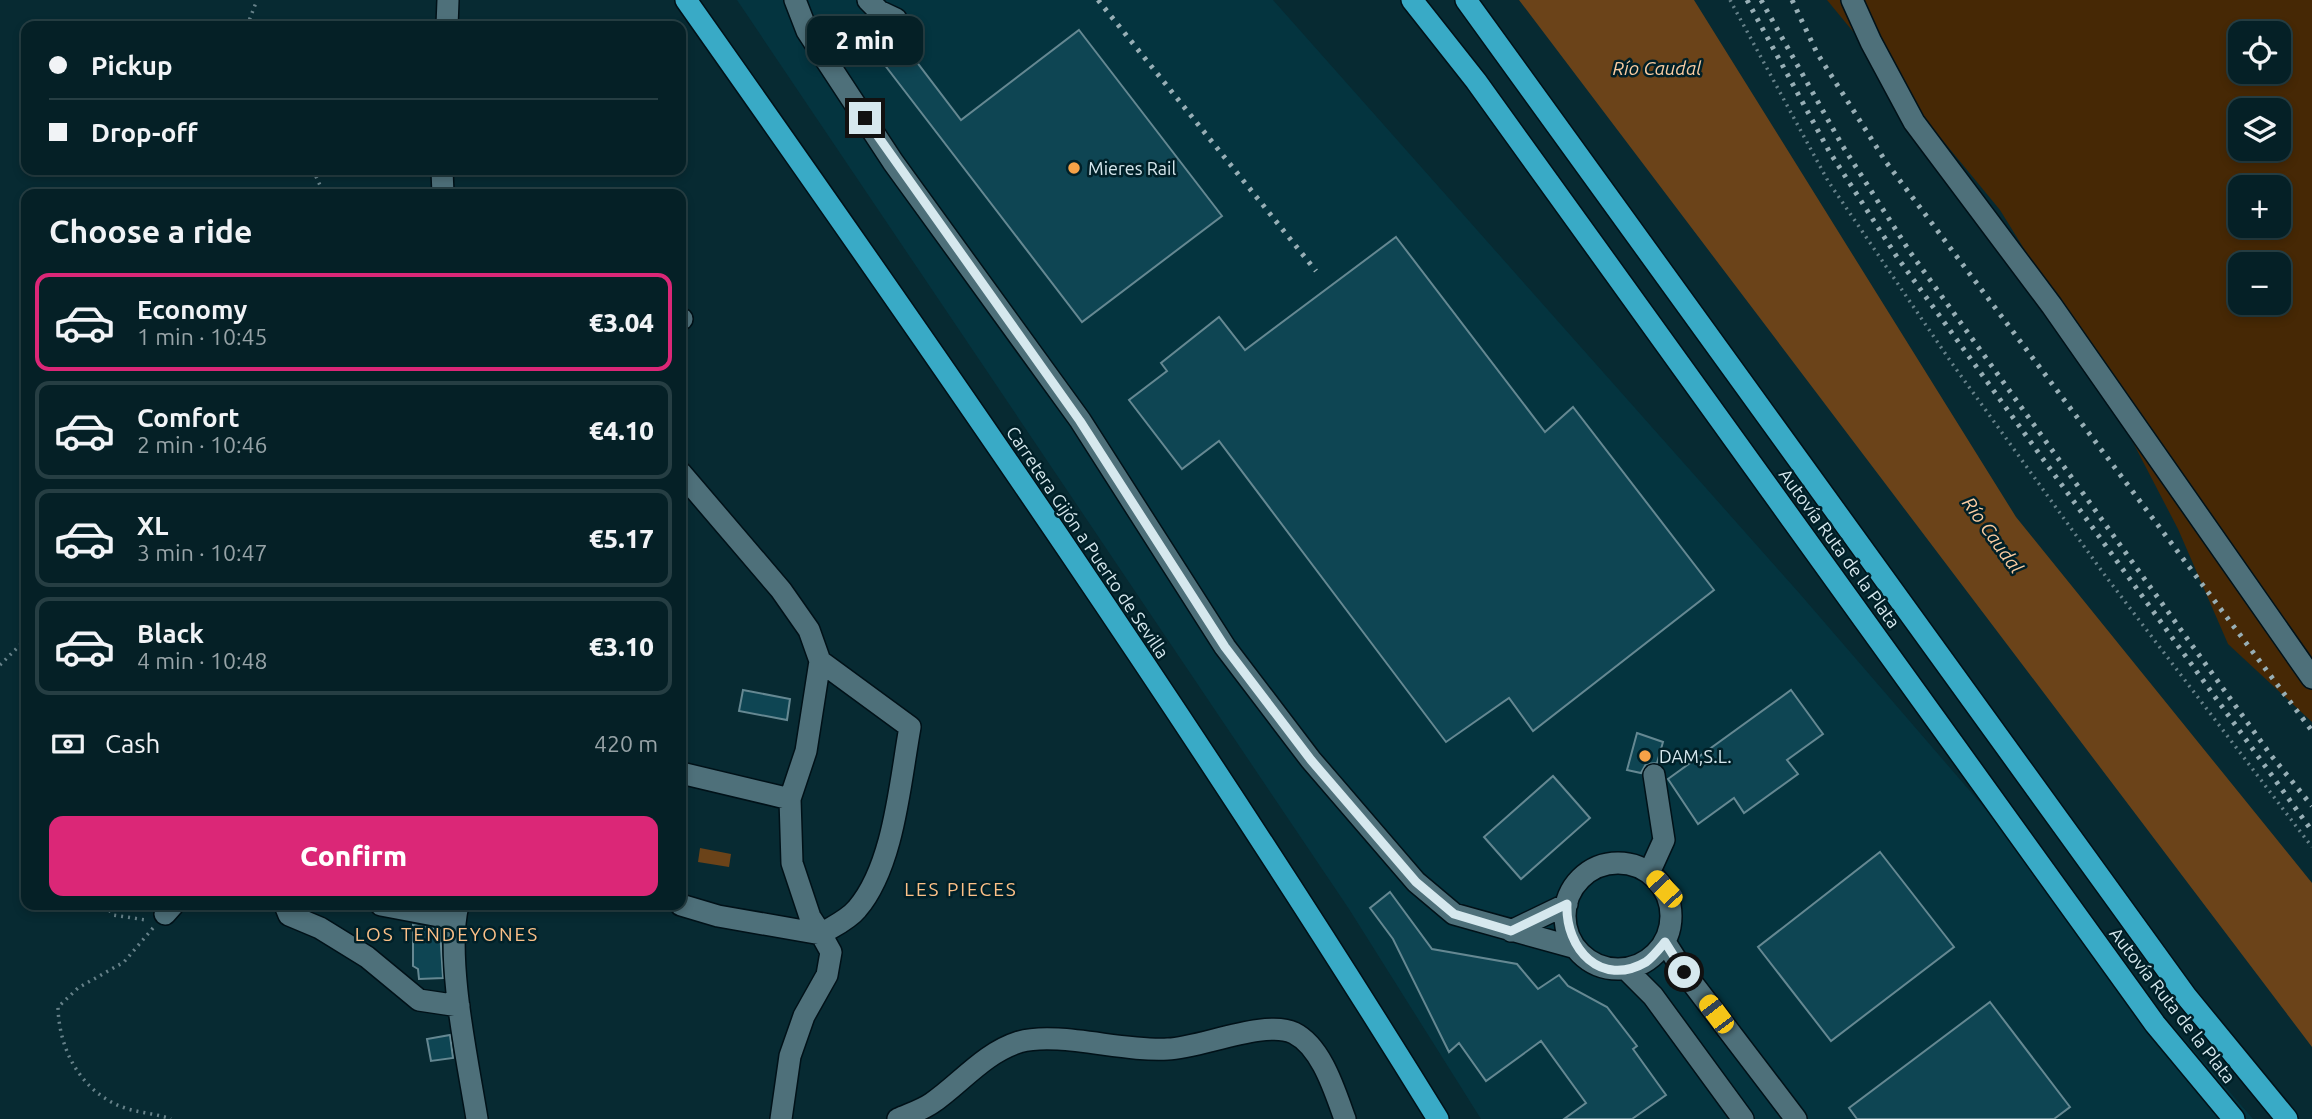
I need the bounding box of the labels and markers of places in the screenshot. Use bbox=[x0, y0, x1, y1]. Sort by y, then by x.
place label: Mieres Rail bbox=[1088, 158, 1176, 178]
marker: Mieres Rail bbox=[1066, 160, 1082, 176]
place label: DAM,S.L. bbox=[1659, 746, 1732, 766]
marker: DAM,S.L. bbox=[1637, 748, 1653, 764]

